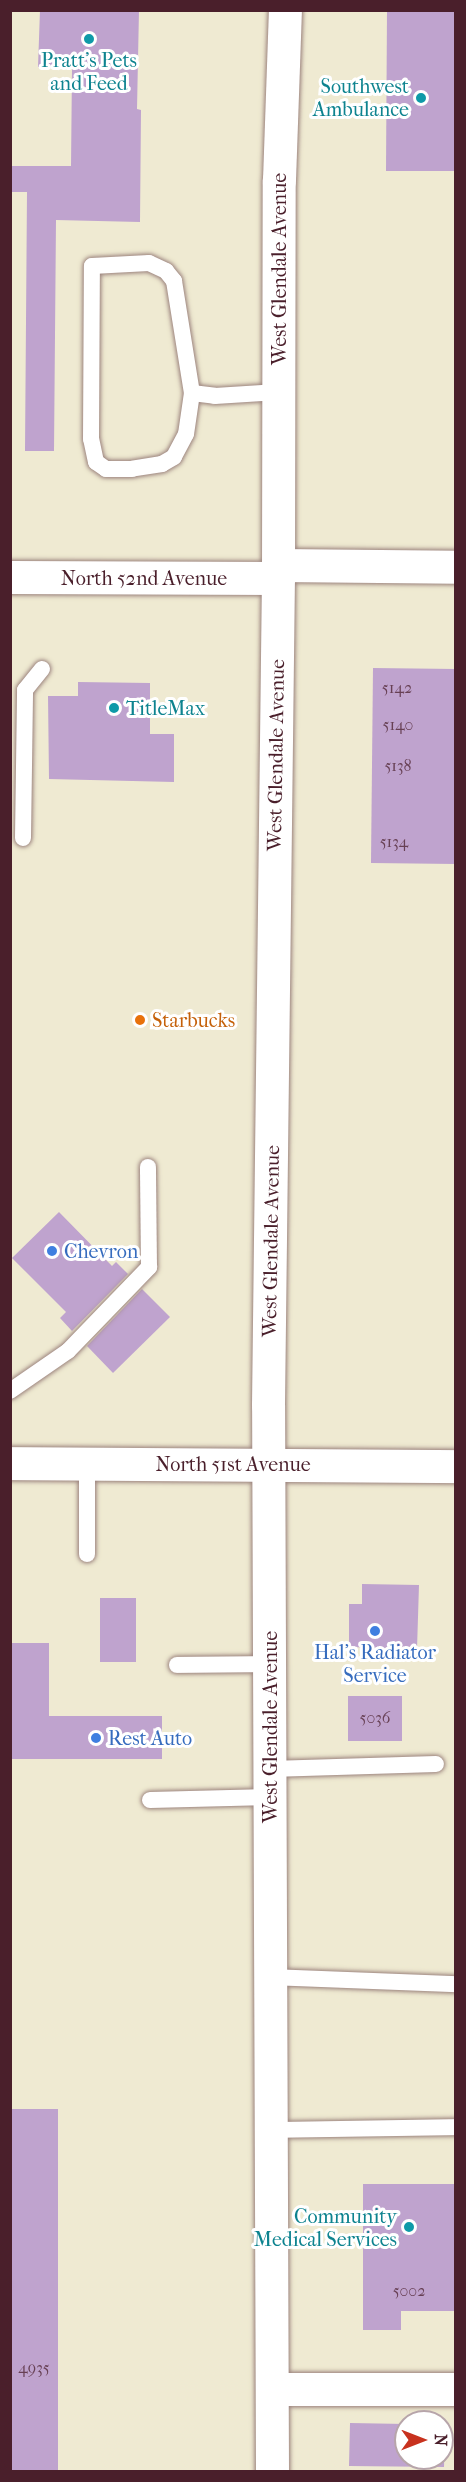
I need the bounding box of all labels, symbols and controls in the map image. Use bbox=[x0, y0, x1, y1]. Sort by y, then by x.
marker: Pratt's Pets and Feed bbox=[82, 32, 96, 46]
place label: Pratt's Pets and Feed bbox=[41, 48, 137, 95]
place label: Southwest Ambulance bbox=[313, 74, 409, 121]
marker: Southwest Ambulance bbox=[414, 91, 428, 105]
street label: West Glendale Avenue bbox=[267, 173, 291, 365]
street label: North 52nd Avenue bbox=[61, 566, 227, 590]
street label: West Glendale Avenue bbox=[262, 659, 290, 851]
house number: 5142 bbox=[382, 678, 412, 698]
place label: TitleMax bbox=[126, 696, 205, 720]
marker: TitleMax bbox=[107, 701, 121, 715]
house number: 5140 bbox=[383, 715, 413, 735]
house number: 5138 bbox=[384, 756, 412, 776]
house number: 5134 bbox=[380, 832, 408, 852]
place label: Starbucks bbox=[152, 1008, 235, 1032]
marker: Starbucks bbox=[133, 1013, 147, 1027]
street label: West Glendale Avenue bbox=[257, 1145, 285, 1337]
place label: Chevron bbox=[64, 1239, 138, 1263]
marker: Chevron bbox=[45, 1244, 59, 1258]
street label: North 51st Avenue bbox=[155, 1452, 311, 1476]
marker: Hal's Radiator Service bbox=[368, 1624, 382, 1638]
street label: West Glendale Avenue bbox=[258, 1631, 282, 1823]
place label: Hal's Radiator Service bbox=[314, 1640, 436, 1687]
house number: 5036 bbox=[360, 1708, 390, 1728]
place label: Rest Auto bbox=[108, 1726, 192, 1750]
marker: Rest Auto bbox=[89, 1731, 103, 1745]
place label: Community Medical Services bbox=[254, 2204, 397, 2251]
marker: Community Medical Services bbox=[402, 2220, 416, 2234]
house number: 5002 bbox=[393, 2281, 425, 2301]
house number: 4935 bbox=[18, 2358, 50, 2378]
north arrow bbox=[394, 2410, 454, 2470]
text: N bbox=[431, 2434, 450, 2446]

